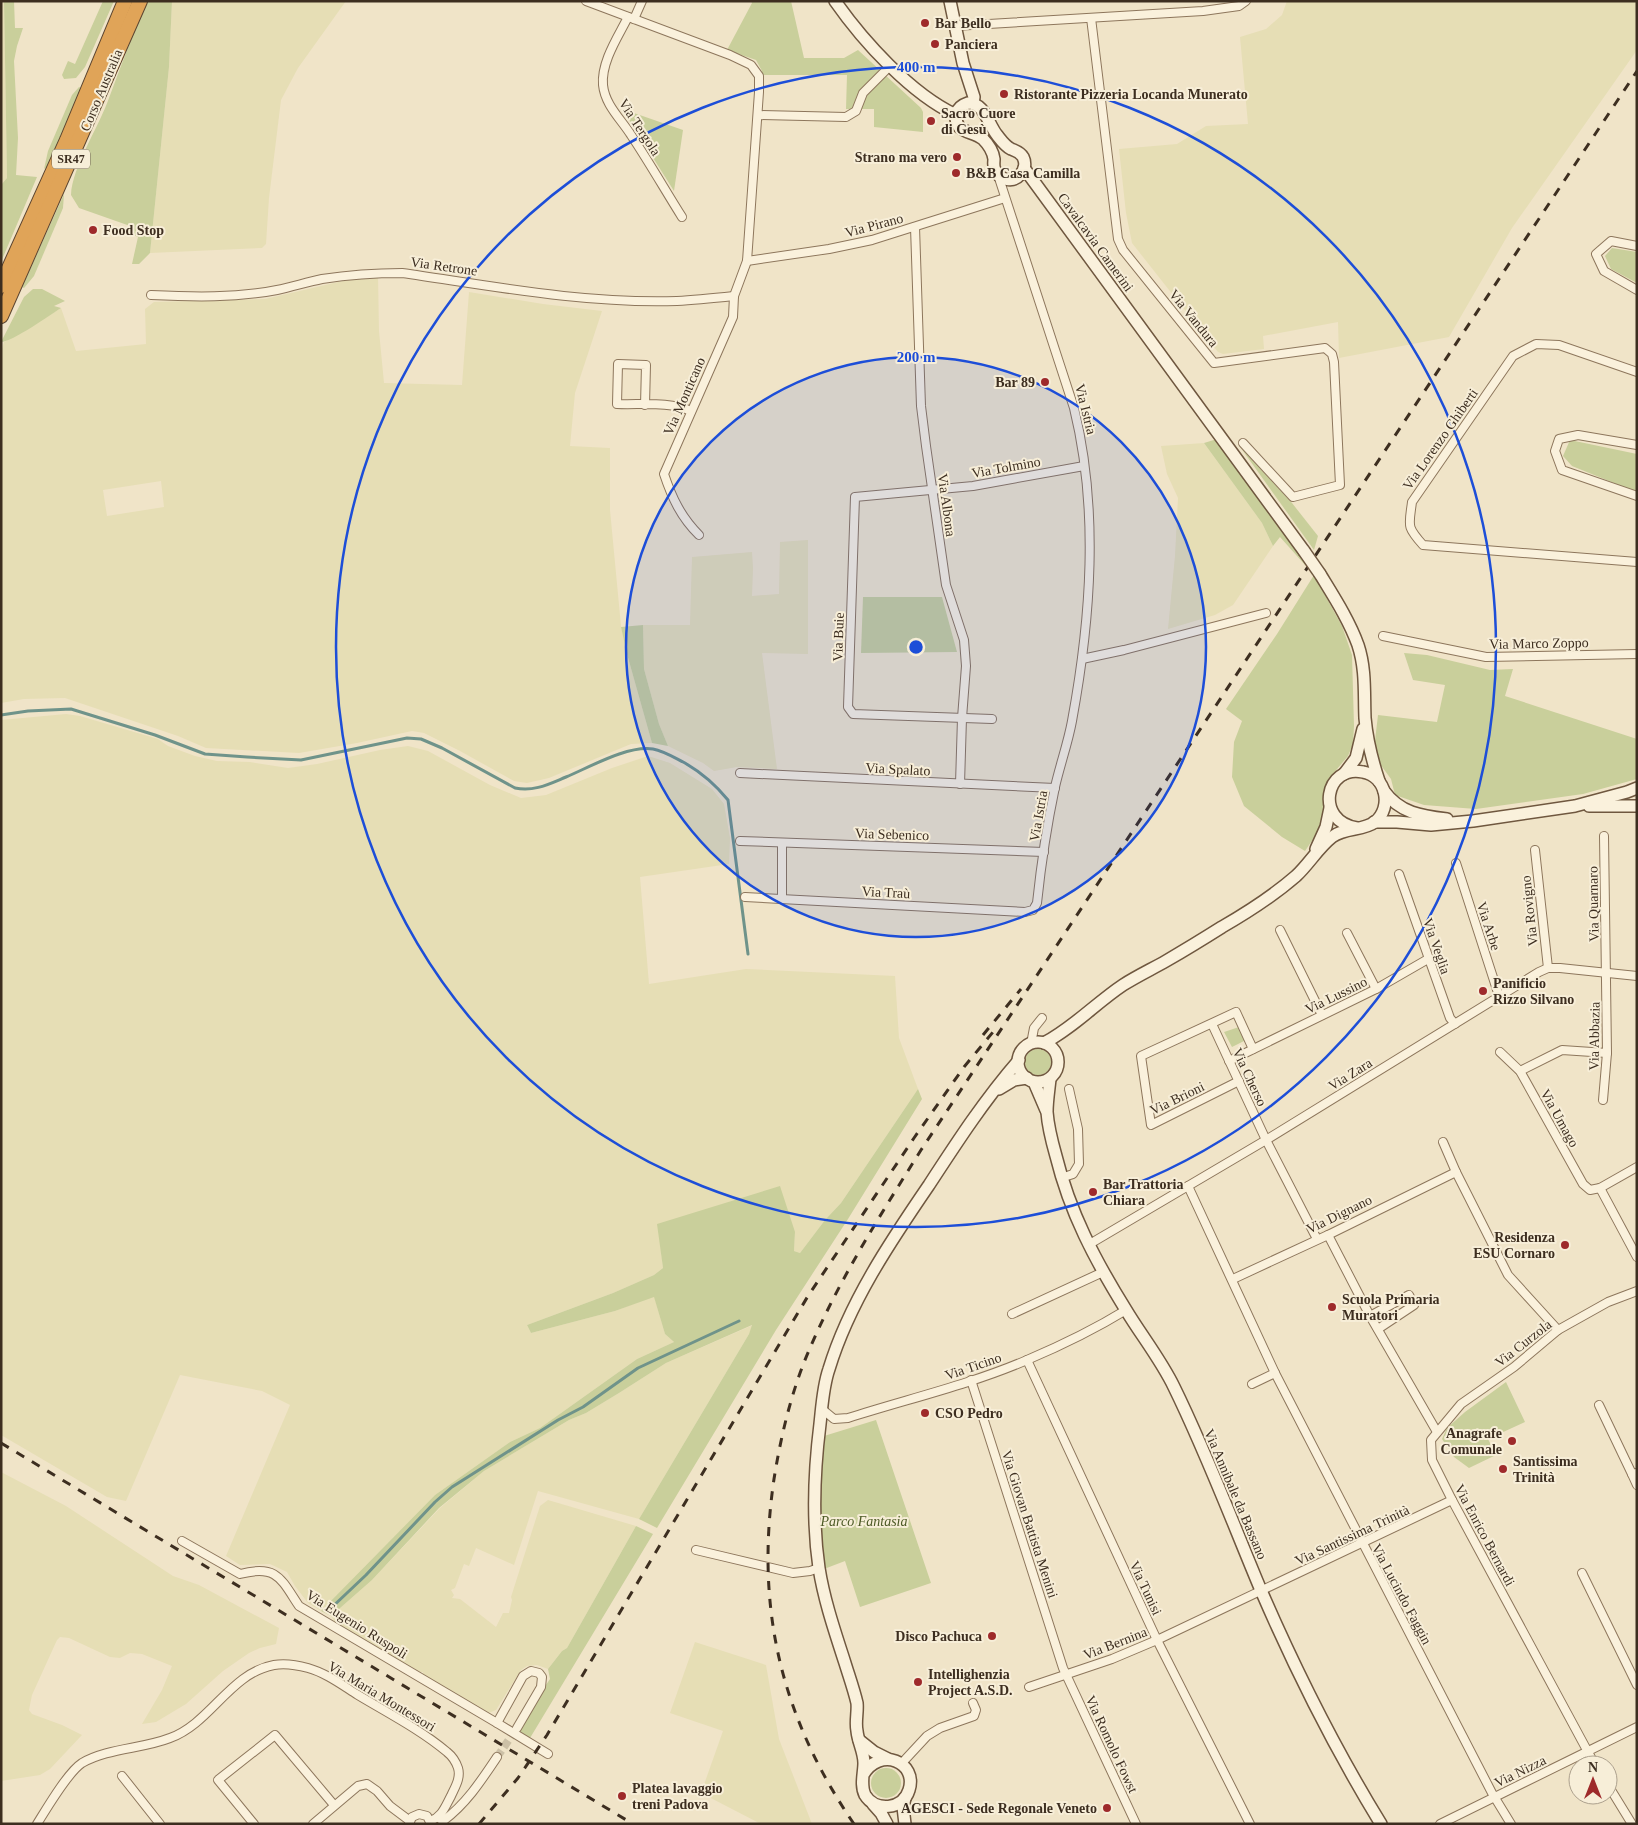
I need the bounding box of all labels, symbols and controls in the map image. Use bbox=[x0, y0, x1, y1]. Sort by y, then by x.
place label: Bar Bello bbox=[935, 16, 991, 31]
marker: Bar Bello bbox=[919, 17, 931, 29]
place label: Panciera bbox=[945, 37, 998, 52]
marker: Panciera bbox=[929, 38, 941, 50]
street label: Corso Australia bbox=[77, 46, 126, 133]
text: 400 m bbox=[897, 59, 936, 75]
place label: Ristorante Pizzeria Locanda Munerato bbox=[1014, 87, 1248, 102]
marker: Ristorante Pizzeria Locanda Munerato bbox=[998, 88, 1010, 100]
street label: Via Tergola bbox=[616, 96, 664, 159]
place label: Sacro Cuore di Gesù bbox=[941, 106, 1016, 137]
marker: Sacro Cuore di Gesù bbox=[925, 115, 937, 127]
road number: SR47 bbox=[52, 150, 90, 168]
place label: Strano ma vero bbox=[855, 150, 947, 165]
marker: Strano ma vero bbox=[951, 151, 963, 163]
place label: B&B Casa Camilla bbox=[966, 166, 1080, 181]
marker: B&B Casa Camilla bbox=[950, 167, 962, 179]
street label: Cavalcavia Camerini bbox=[1055, 190, 1136, 294]
street label: Via Pirano bbox=[843, 211, 905, 240]
place label: Food Stop bbox=[103, 223, 164, 238]
marker: Food Stop bbox=[87, 224, 99, 236]
street label: Via Retrone bbox=[410, 254, 478, 279]
street label: Via Vandura bbox=[1166, 287, 1222, 351]
text: 200 m bbox=[897, 349, 936, 365]
street label: Via Monticano bbox=[661, 355, 708, 437]
place label: Bar 89 bbox=[995, 375, 1035, 390]
marker: Bar 89 bbox=[1039, 376, 1051, 388]
street label: Via Istria bbox=[1072, 382, 1099, 437]
street label: Via Lorenzo Ghiberti bbox=[1400, 386, 1481, 493]
street label: Via Tolmino bbox=[970, 454, 1042, 481]
street label: Via Albona bbox=[935, 473, 958, 538]
street label: Via Buie bbox=[830, 612, 847, 662]
street label: Via Marco Zoppo bbox=[1489, 635, 1589, 652]
centre of rings bbox=[907, 638, 925, 656]
street label: Via Spalato bbox=[865, 760, 931, 779]
street label: Via Istria bbox=[1027, 789, 1050, 843]
street label: Via Sebenico bbox=[855, 826, 929, 843]
street label: Via Quarnaro bbox=[1585, 866, 1602, 942]
street label: Via Rovigno bbox=[1518, 875, 1541, 947]
street label: Via Traù bbox=[861, 884, 911, 901]
street label: Via Arbe bbox=[1474, 900, 1503, 952]
street label: Via Veglia bbox=[1420, 916, 1453, 977]
street label: Via Lussino bbox=[1303, 974, 1370, 1017]
place label: Panificio Rizzo Silvano bbox=[1493, 976, 1574, 1007]
marker: Panificio Rizzo Silvano bbox=[1477, 985, 1489, 997]
street label: Via Abbazia bbox=[1586, 1001, 1603, 1071]
street label: Via Cherso bbox=[1230, 1046, 1270, 1109]
street label: Via Zara bbox=[1326, 1055, 1375, 1094]
street label: Via Brioni bbox=[1148, 1079, 1207, 1118]
street label: Via Umago bbox=[1537, 1087, 1582, 1150]
place label: Bar Trattoria Chiara bbox=[1103, 1177, 1184, 1208]
marker: Bar Trattoria Chiara bbox=[1087, 1186, 1099, 1198]
street label: Via Dignano bbox=[1304, 1192, 1374, 1237]
place label: Residenza ESU Cornaro bbox=[1473, 1230, 1555, 1261]
marker: Residenza ESU Cornaro bbox=[1559, 1239, 1571, 1251]
place label: Scuola Primaria Muratori bbox=[1342, 1292, 1440, 1323]
marker: Scuola Primaria Muratori bbox=[1326, 1301, 1338, 1313]
street label: Via Curzola bbox=[1492, 1316, 1555, 1370]
street label: Via Ticino bbox=[943, 1350, 1003, 1383]
place label: CSO Pedro bbox=[935, 1406, 1003, 1421]
marker: CSO Pedro bbox=[919, 1407, 931, 1419]
place label: Anagrafe Comunale bbox=[1441, 1426, 1502, 1457]
street label: Via Annibale da Bassano bbox=[1201, 1427, 1270, 1562]
marker: Anagrafe Comunale bbox=[1506, 1435, 1518, 1447]
street label: Via Giovan Battista Menini bbox=[999, 1448, 1061, 1600]
place label: Santissima Trinità bbox=[1513, 1454, 1578, 1485]
marker: Santissima Trinità bbox=[1497, 1463, 1509, 1475]
street label: Via Enrico Bernardi bbox=[1451, 1482, 1518, 1589]
street label: Via Santissima Trinità bbox=[1293, 1502, 1412, 1569]
park label: Parco Fantasia bbox=[820, 1514, 907, 1529]
street label: Via Lucindo Faggin bbox=[1369, 1541, 1434, 1647]
street label: Via Tunisi bbox=[1127, 1559, 1165, 1618]
street label: Via Eugenio Ruspoli bbox=[303, 1587, 410, 1662]
street label: Via Bernina bbox=[1081, 1624, 1150, 1663]
place label: Disco Pachuca bbox=[895, 1629, 982, 1644]
marker: Disco Pachuca bbox=[986, 1630, 998, 1642]
street label: Via Maria Montessori bbox=[325, 1658, 438, 1735]
place label: Intellighenzia Project A.S.D. bbox=[928, 1667, 1013, 1698]
marker: Intellighenzia Project A.S.D. bbox=[912, 1676, 924, 1688]
street label: Via Romolo Fowst bbox=[1082, 1693, 1141, 1795]
street label: Via Nizza bbox=[1492, 1752, 1549, 1790]
north arrow bbox=[1568, 1755, 1618, 1805]
text: N bbox=[1588, 1760, 1598, 1775]
place label: Platea lavaggio treni Padova bbox=[632, 1781, 723, 1812]
marker: Platea lavaggio treni Padova bbox=[616, 1790, 628, 1802]
place label: AGESCI - Sede Regonale Veneto bbox=[901, 1801, 1097, 1816]
marker: AGESCI - Sede Regonale Veneto bbox=[1101, 1802, 1113, 1814]

